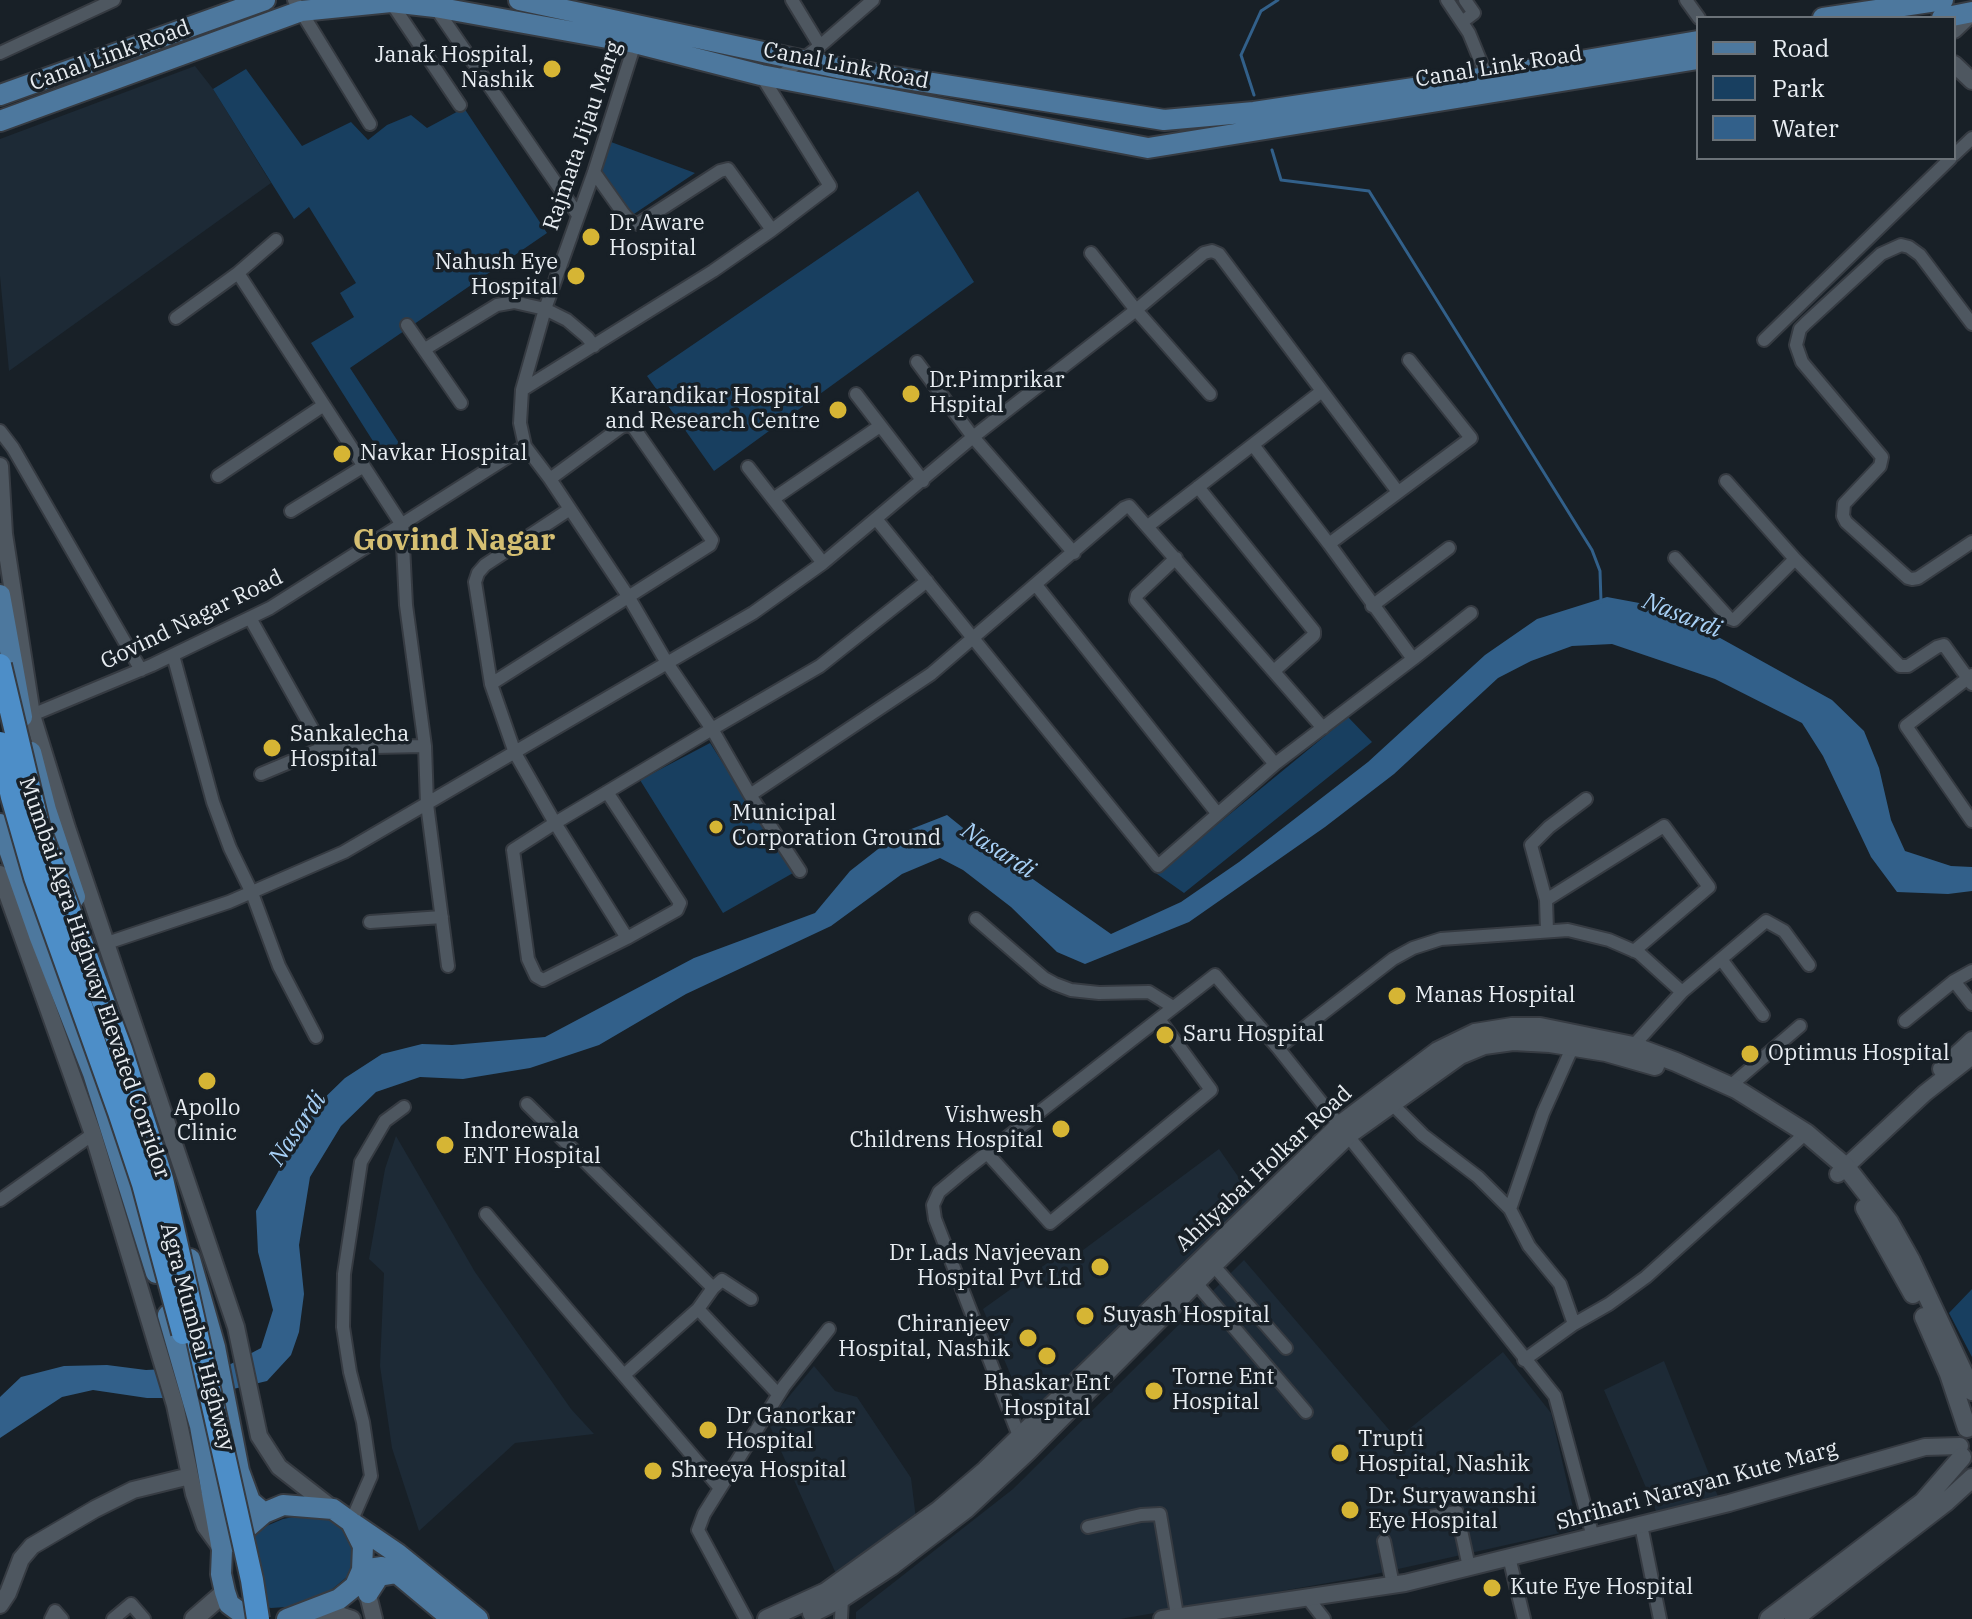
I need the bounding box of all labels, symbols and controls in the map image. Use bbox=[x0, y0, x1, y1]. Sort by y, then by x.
street label: Canal Link Road bbox=[26, 15, 194, 97]
legend bbox=[1696, 16, 1956, 160]
text: Road bbox=[1772, 32, 1829, 64]
street label: Canal Link Road bbox=[761, 37, 931, 95]
street label: Rajmata Jijau Marg bbox=[538, 38, 628, 234]
street label: Canal Link Road bbox=[1414, 41, 1584, 93]
place label: Janak Hospital, Nashik bbox=[375, 43, 534, 94]
marker: Janak Hospital, Nashik bbox=[541, 58, 563, 80]
text: Park bbox=[1772, 72, 1824, 104]
text: Water bbox=[1772, 112, 1839, 144]
place label: Dr Aware Hospital bbox=[609, 211, 705, 262]
marker: Dr Aware Hospital bbox=[580, 226, 602, 248]
place label: Nahush Eye Hospital bbox=[435, 250, 558, 302]
marker: Nahush Eye Hospital bbox=[565, 265, 587, 287]
place label: Dr.Pimprikar Hspital bbox=[929, 368, 1064, 420]
marker: Dr.Pimprikar Hspital bbox=[900, 383, 922, 405]
place label: Karandikar Hospital and Research Centre bbox=[605, 384, 820, 436]
marker: Karandikar Hospital and Research Centre bbox=[827, 399, 849, 421]
place label: Navkar Hospital bbox=[360, 441, 527, 467]
marker: Navkar Hospital bbox=[331, 443, 353, 465]
district label: Govind Nagar bbox=[353, 523, 555, 559]
street label: Govind Nagar Road bbox=[97, 564, 287, 676]
water label: Nasardi bbox=[1639, 587, 1725, 645]
place label: Sankalecha Hospital bbox=[290, 722, 409, 774]
marker: Sankalecha Hospital bbox=[261, 737, 283, 759]
street label: Mumbai Agra Highway Elevated Corridor bbox=[13, 774, 175, 1182]
place label: Municipal Corporation Ground bbox=[732, 801, 941, 852]
water label: Nasardi bbox=[956, 817, 1040, 885]
marker: Municipal Corporation Ground bbox=[707, 818, 725, 836]
place label: Manas Hospital bbox=[1415, 983, 1575, 1009]
marker: Manas Hospital bbox=[1386, 985, 1408, 1007]
place label: Saru Hospital bbox=[1183, 1022, 1324, 1048]
marker: Saru Hospital bbox=[1154, 1024, 1176, 1046]
place label: Optimus Hospital bbox=[1768, 1041, 1950, 1067]
marker: Optimus Hospital bbox=[1739, 1043, 1761, 1065]
marker: Apollo Clinic bbox=[196, 1070, 218, 1092]
street label: Ahilyabai Holkar Road bbox=[1170, 1080, 1358, 1258]
water label: Nasardi bbox=[263, 1087, 333, 1171]
place label: Apollo Clinic bbox=[174, 1096, 240, 1148]
place label: Vishwesh Childrens Hospital bbox=[849, 1103, 1043, 1154]
marker: Vishwesh Childrens Hospital bbox=[1050, 1118, 1072, 1140]
place label: Indorewala ENT Hospital bbox=[463, 1119, 601, 1170]
marker: Indorewala ENT Hospital bbox=[434, 1134, 456, 1156]
street label: Agra Mumbai Highway bbox=[154, 1220, 240, 1454]
place label: Dr Lads Navjeevan Hospital Pvt Ltd bbox=[889, 1241, 1082, 1292]
marker: Dr Lads Navjeevan Hospital Pvt Ltd bbox=[1089, 1256, 1111, 1278]
place label: Suyash Hospital bbox=[1103, 1303, 1270, 1329]
marker: Suyash Hospital bbox=[1074, 1305, 1096, 1327]
place label: Chiranjeev Hospital, Nashik bbox=[838, 1312, 1010, 1364]
marker: Chiranjeev Hospital, Nashik bbox=[1017, 1327, 1039, 1349]
marker: Bhaskar Ent Hospital bbox=[1036, 1345, 1058, 1367]
place label: Torne Ent Hospital bbox=[1172, 1365, 1274, 1416]
place label: Bhaskar Ent Hospital bbox=[984, 1371, 1110, 1422]
marker: Torne Ent Hospital bbox=[1143, 1380, 1165, 1402]
place label: Dr Ganorkar Hospital bbox=[726, 1404, 855, 1456]
marker: Dr Ganorkar Hospital bbox=[697, 1419, 719, 1441]
place label: Trupti Hospital, Nashik bbox=[1358, 1427, 1530, 1478]
street label: Shrihari Narayan Kute Marg bbox=[1553, 1436, 1841, 1536]
marker: Trupti Hospital, Nashik bbox=[1329, 1442, 1351, 1464]
place label: Shreeya Hospital bbox=[671, 1458, 847, 1484]
marker: Shreeya Hospital bbox=[642, 1460, 664, 1482]
place label: Dr. Suryawanshi Eye Hospital bbox=[1368, 1484, 1537, 1536]
marker: Dr. Suryawanshi Eye Hospital bbox=[1339, 1499, 1361, 1521]
place label: Kute Eye Hospital bbox=[1510, 1575, 1693, 1601]
marker: Kute Eye Hospital bbox=[1481, 1577, 1503, 1599]

